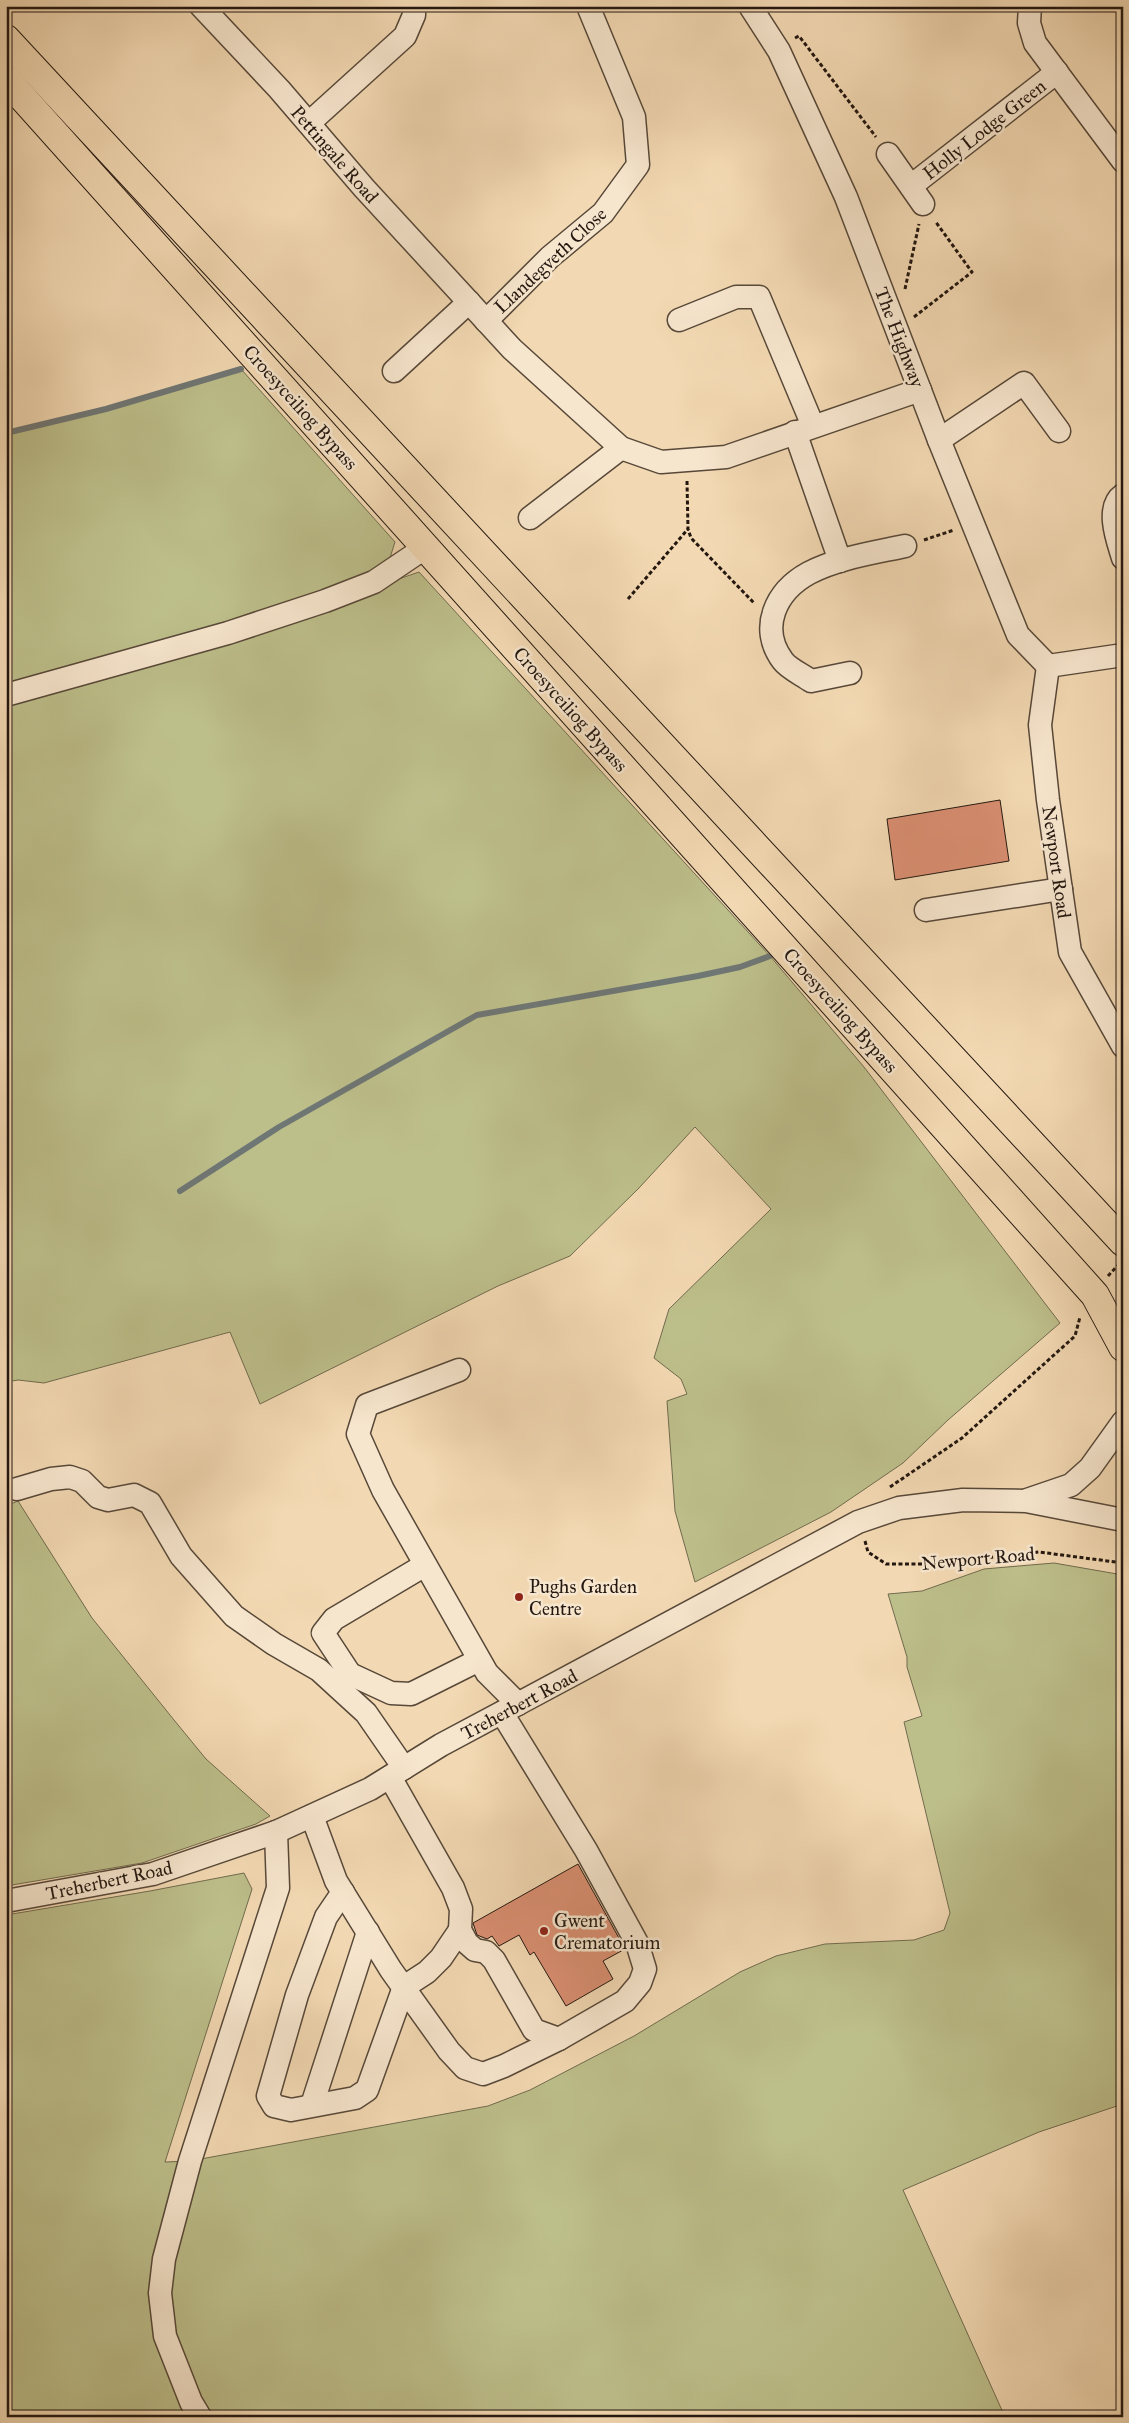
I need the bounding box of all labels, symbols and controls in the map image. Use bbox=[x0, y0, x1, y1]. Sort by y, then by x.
street label: Holly Lodge Green bbox=[918, 74, 1051, 185]
street label: Pettingale Road bbox=[285, 101, 384, 209]
street label: Llandegveth Close bbox=[489, 202, 612, 319]
street label: The Highway bbox=[869, 284, 930, 392]
street label: Croesyceiliog Bypass bbox=[238, 340, 363, 475]
street label: Croesyceiliog Bypass bbox=[508, 642, 633, 777]
street label: Newport Road bbox=[1037, 804, 1076, 920]
street label: Croesyceiliog Bypass bbox=[778, 943, 903, 1078]
street label: Newport Road bbox=[920, 1542, 1036, 1575]
place label: Pughs Garden Centre bbox=[529, 1575, 637, 1620]
marker: Pughs Garden Centre bbox=[513, 1591, 525, 1603]
street label: Treherbert Road bbox=[457, 1664, 582, 1745]
street label: Treherbert Road bbox=[44, 1856, 175, 1905]
place label: Gwent Crematorium bbox=[554, 1909, 661, 1954]
marker: Gwent Crematorium bbox=[538, 1925, 550, 1937]

